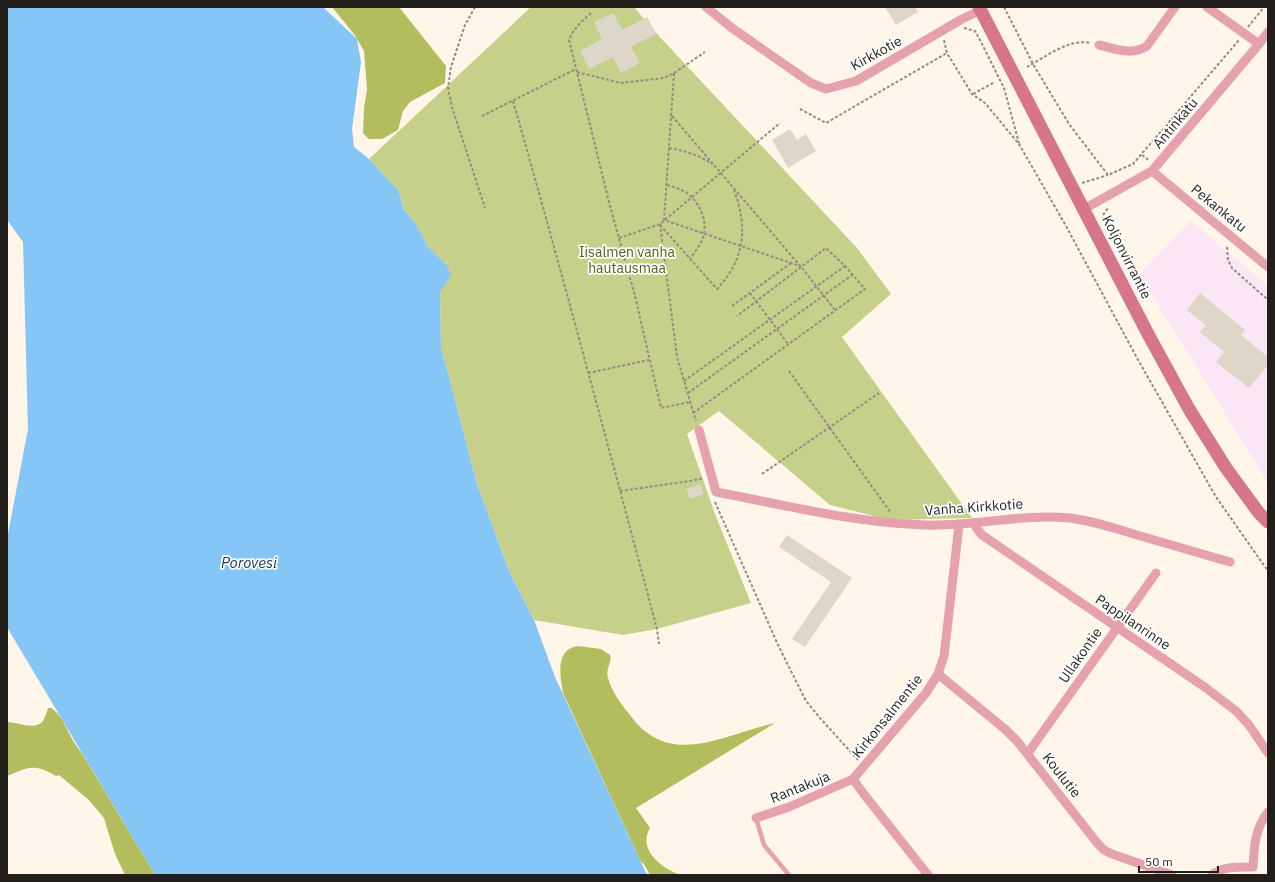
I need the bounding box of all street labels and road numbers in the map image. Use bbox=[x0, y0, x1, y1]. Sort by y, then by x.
street label: Kirkkotie bbox=[847, 31, 905, 74]
street label: Antinkatu bbox=[1149, 94, 1201, 152]
street label: Pekankatu bbox=[1188, 180, 1250, 236]
street label: Koljonvirrantie bbox=[1098, 212, 1156, 302]
street label: Vanha Kirkkotie bbox=[924, 495, 1024, 519]
street label: Pappilanrinne bbox=[1092, 590, 1174, 654]
street label: Ullakontie bbox=[1054, 624, 1106, 686]
street label: Kirkonsalmentie bbox=[848, 670, 926, 761]
street label: Koulutie bbox=[1039, 749, 1085, 801]
street label: Rantakuja bbox=[768, 767, 833, 807]

